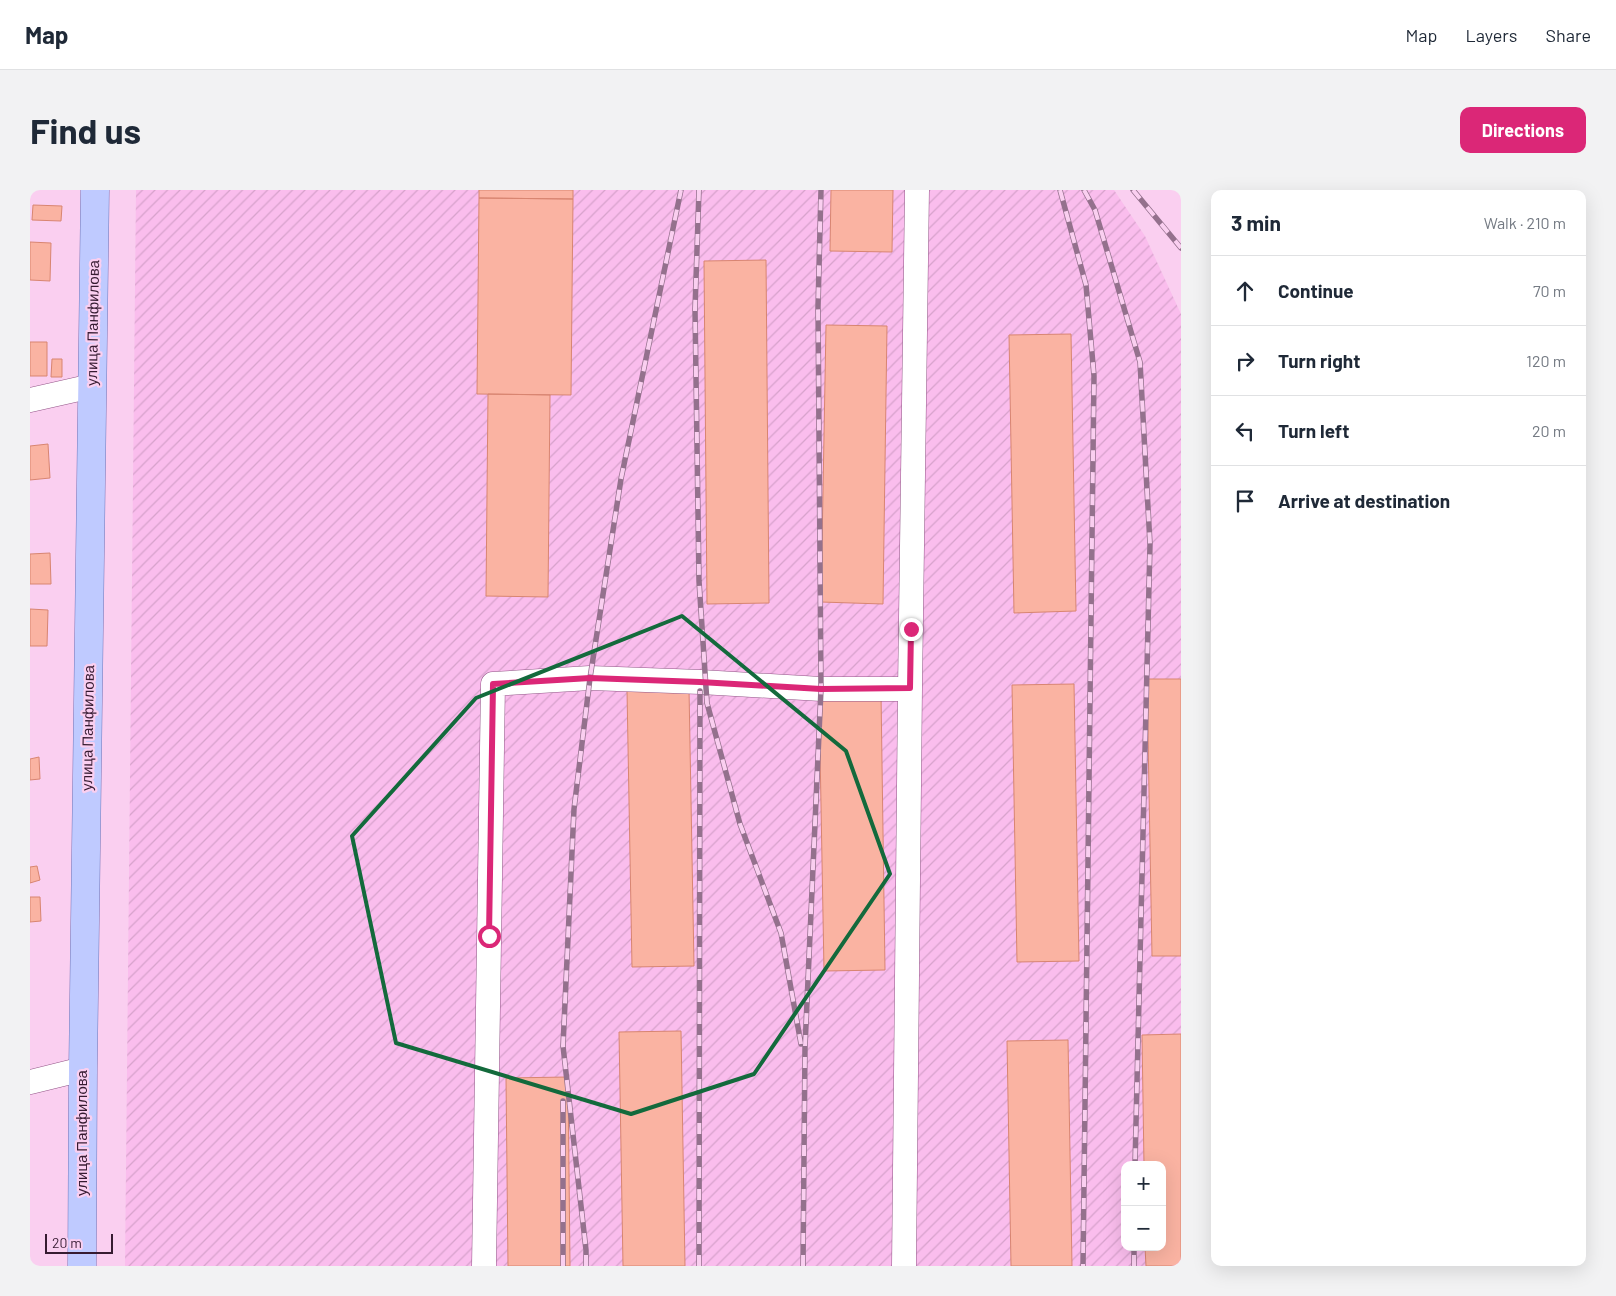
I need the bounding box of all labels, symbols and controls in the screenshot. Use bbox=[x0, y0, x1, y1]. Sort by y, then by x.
text: Map bbox=[25, 20, 68, 49]
text: Map bbox=[1405, 24, 1437, 46]
text: Layers bbox=[1465, 24, 1518, 46]
text: Share bbox=[1546, 24, 1591, 46]
button: Directions bbox=[1460, 107, 1586, 153]
text: Find us bbox=[30, 109, 141, 151]
text: 3 min bbox=[1231, 210, 1281, 235]
text: Walk · 210 m bbox=[1484, 213, 1566, 232]
street label: улица Панфилова bbox=[82, 259, 102, 386]
icon: ahead bbox=[1231, 277, 1259, 305]
text: Continue bbox=[1278, 279, 1354, 302]
text: 70 m bbox=[1533, 281, 1566, 300]
icon: right bbox=[1231, 347, 1259, 375]
text: Turn right bbox=[1278, 349, 1360, 372]
text: 120 m bbox=[1526, 351, 1566, 370]
icon: left bbox=[1231, 417, 1259, 445]
text: Turn left bbox=[1278, 419, 1349, 442]
text: 20 m bbox=[1532, 421, 1566, 440]
icon: arrive bbox=[1231, 487, 1259, 515]
text: Arrive at destination bbox=[1278, 489, 1450, 512]
route end bbox=[900, 618, 923, 641]
street label: улица Панфилова bbox=[77, 664, 97, 791]
route start bbox=[478, 925, 501, 948]
street label: улица Панфилова bbox=[72, 1069, 90, 1196]
map controls bbox=[1121, 1161, 1166, 1251]
button: + bbox=[1121, 1161, 1166, 1206]
button: − bbox=[1121, 1206, 1166, 1251]
scale bar bbox=[45, 1231, 112, 1254]
text: 20 m bbox=[52, 1234, 82, 1251]

